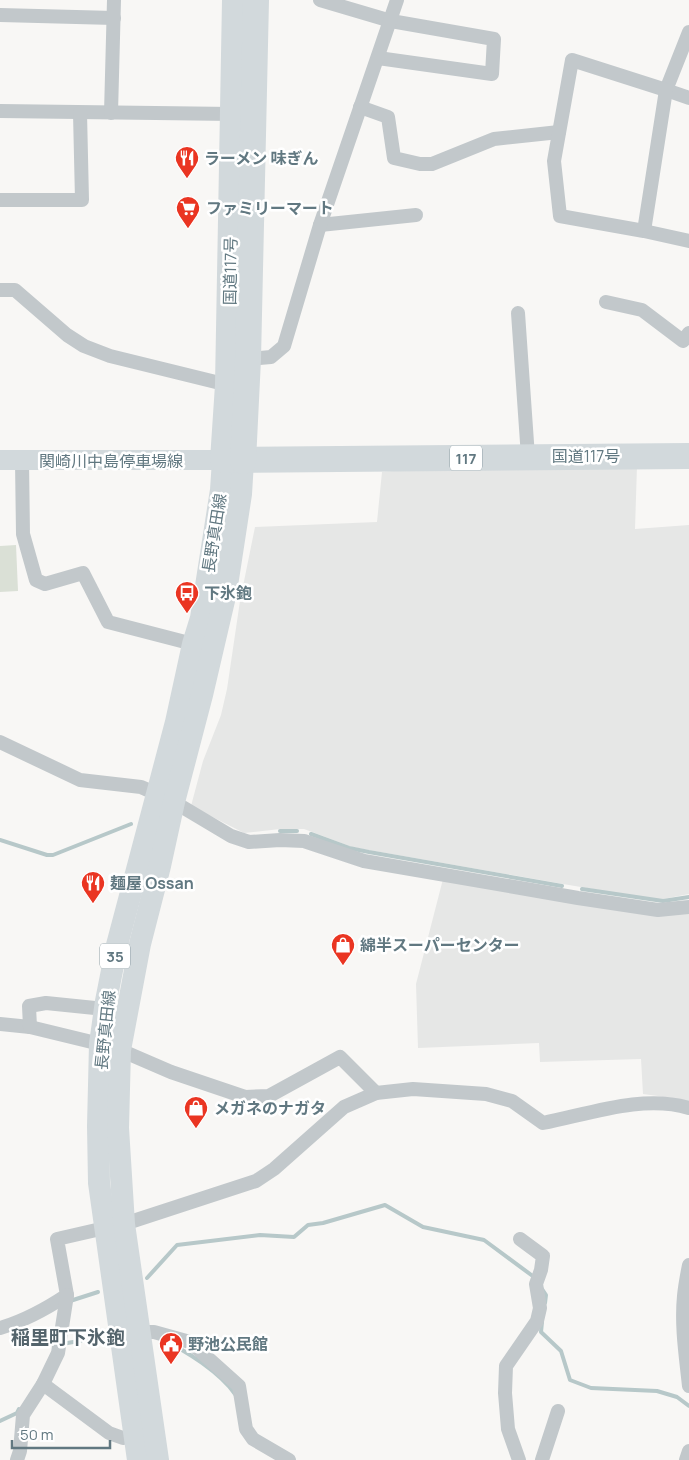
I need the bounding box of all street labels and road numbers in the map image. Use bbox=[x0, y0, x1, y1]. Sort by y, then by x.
street label: 国道117号 bbox=[218, 237, 242, 305]
street label: 国道117号 bbox=[552, 445, 620, 467]
road number: 117 bbox=[450, 446, 482, 470]
street label: 関崎川中島停車場線 bbox=[39, 450, 183, 472]
street label: 長野真田線 bbox=[197, 492, 231, 574]
road number: 35 bbox=[100, 944, 130, 968]
street label: 長野真田線 bbox=[90, 989, 120, 1071]

